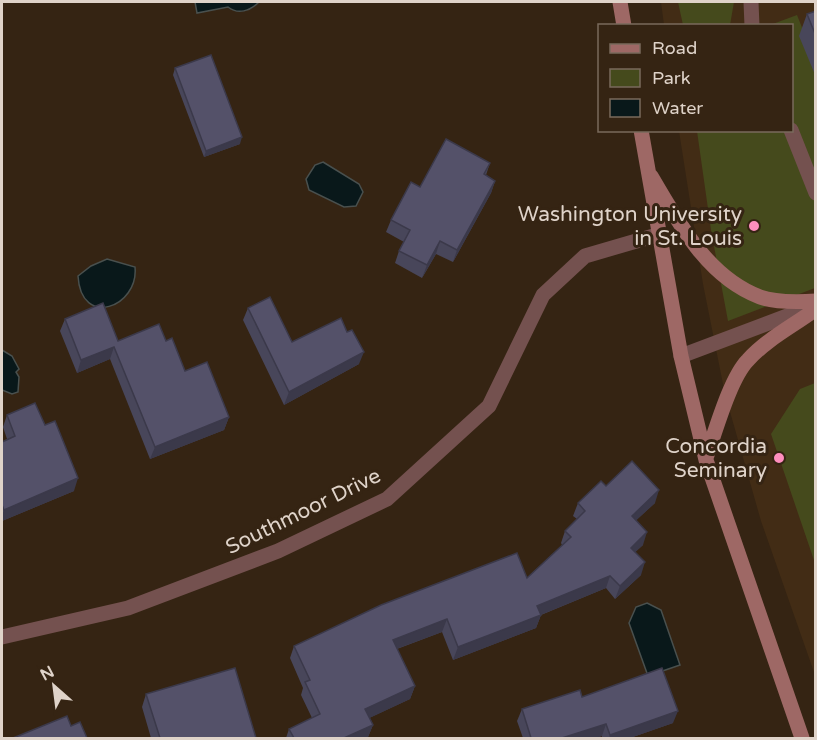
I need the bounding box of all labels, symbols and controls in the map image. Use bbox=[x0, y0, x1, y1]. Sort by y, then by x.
legend bbox=[598, 24, 793, 132]
text: Road bbox=[652, 37, 697, 59]
text: Park bbox=[652, 67, 691, 89]
text: Water bbox=[652, 97, 703, 119]
place label: Washington University in St. Louis bbox=[518, 202, 742, 251]
marker: Washington University in St. Louis bbox=[747, 219, 761, 233]
place label: Concordia Seminary bbox=[665, 434, 767, 483]
marker: Concordia Seminary bbox=[772, 451, 786, 465]
street label: Southmoor Drive bbox=[222, 463, 385, 560]
north arrow bbox=[24, 656, 84, 716]
text: N bbox=[37, 662, 58, 685]

